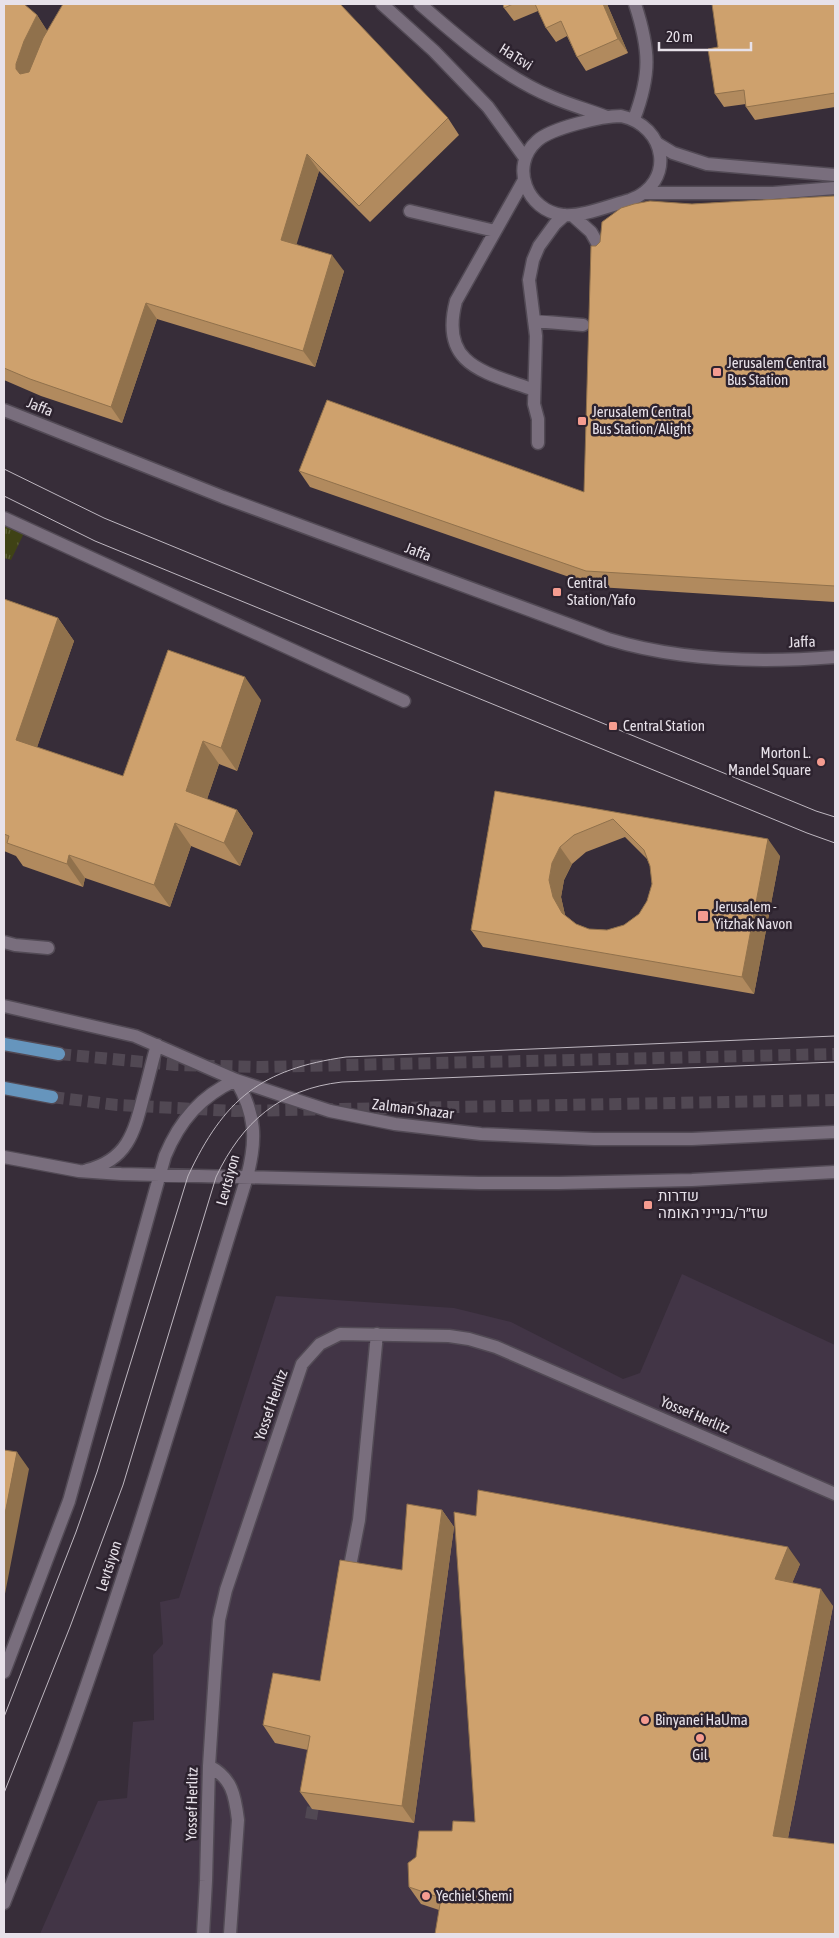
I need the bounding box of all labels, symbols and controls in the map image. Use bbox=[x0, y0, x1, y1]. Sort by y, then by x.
scale bar bbox=[659, 20, 752, 52]
text: 20 m bbox=[666, 28, 693, 45]
street label: HaTsvi bbox=[496, 40, 536, 73]
place label: Jerusalem Central Bus Station bbox=[727, 354, 826, 388]
marker: Jerusalem Central Bus Station bbox=[711, 366, 723, 378]
street label: Jaffa bbox=[25, 394, 56, 419]
place label: Jerusalem Central Bus Station/Alight bbox=[592, 403, 691, 437]
marker: Jerusalem Central Bus Station/Alight bbox=[576, 415, 588, 427]
street label: Jaffa bbox=[403, 539, 434, 564]
place label: Central Station/Yafo bbox=[567, 574, 636, 608]
marker: Central Station/Yafo bbox=[551, 586, 563, 598]
street label: Jaffa bbox=[788, 633, 816, 650]
place label: Central Station bbox=[623, 717, 705, 734]
marker: Central Station bbox=[607, 720, 619, 732]
place label: Morton L. Mandel Square bbox=[728, 744, 811, 778]
marker: Morton L. Mandel Square bbox=[815, 756, 827, 768]
place label: Jerusalem - Yitzhak Navon bbox=[714, 898, 792, 932]
marker: Jerusalem - Yitzhak Navon bbox=[696, 909, 710, 923]
street label: Zalman Shazar bbox=[371, 1095, 455, 1122]
street label: Levtsiyon bbox=[213, 1153, 242, 1207]
place label: שדרות שז״ר/בנייני האומה bbox=[658, 1187, 768, 1221]
marker: שדרות שז״ר/בנייני האומה bbox=[642, 1199, 654, 1211]
street label: Yossef Herlitz bbox=[251, 1367, 291, 1442]
street label: Yossef Herlitz bbox=[658, 1392, 733, 1437]
street label: Levtsiyon bbox=[92, 1538, 125, 1593]
place label: Binyanei HaUma bbox=[655, 1711, 748, 1728]
marker: Binyanei HaUma bbox=[639, 1714, 651, 1726]
marker: Gil bbox=[694, 1732, 706, 1744]
place label: Gil bbox=[692, 1746, 708, 1763]
street label: Yossef Herlitz bbox=[182, 1766, 201, 1841]
place label: Yechiel Shemi bbox=[436, 1887, 512, 1904]
marker: Yechiel Shemi bbox=[420, 1890, 432, 1902]

